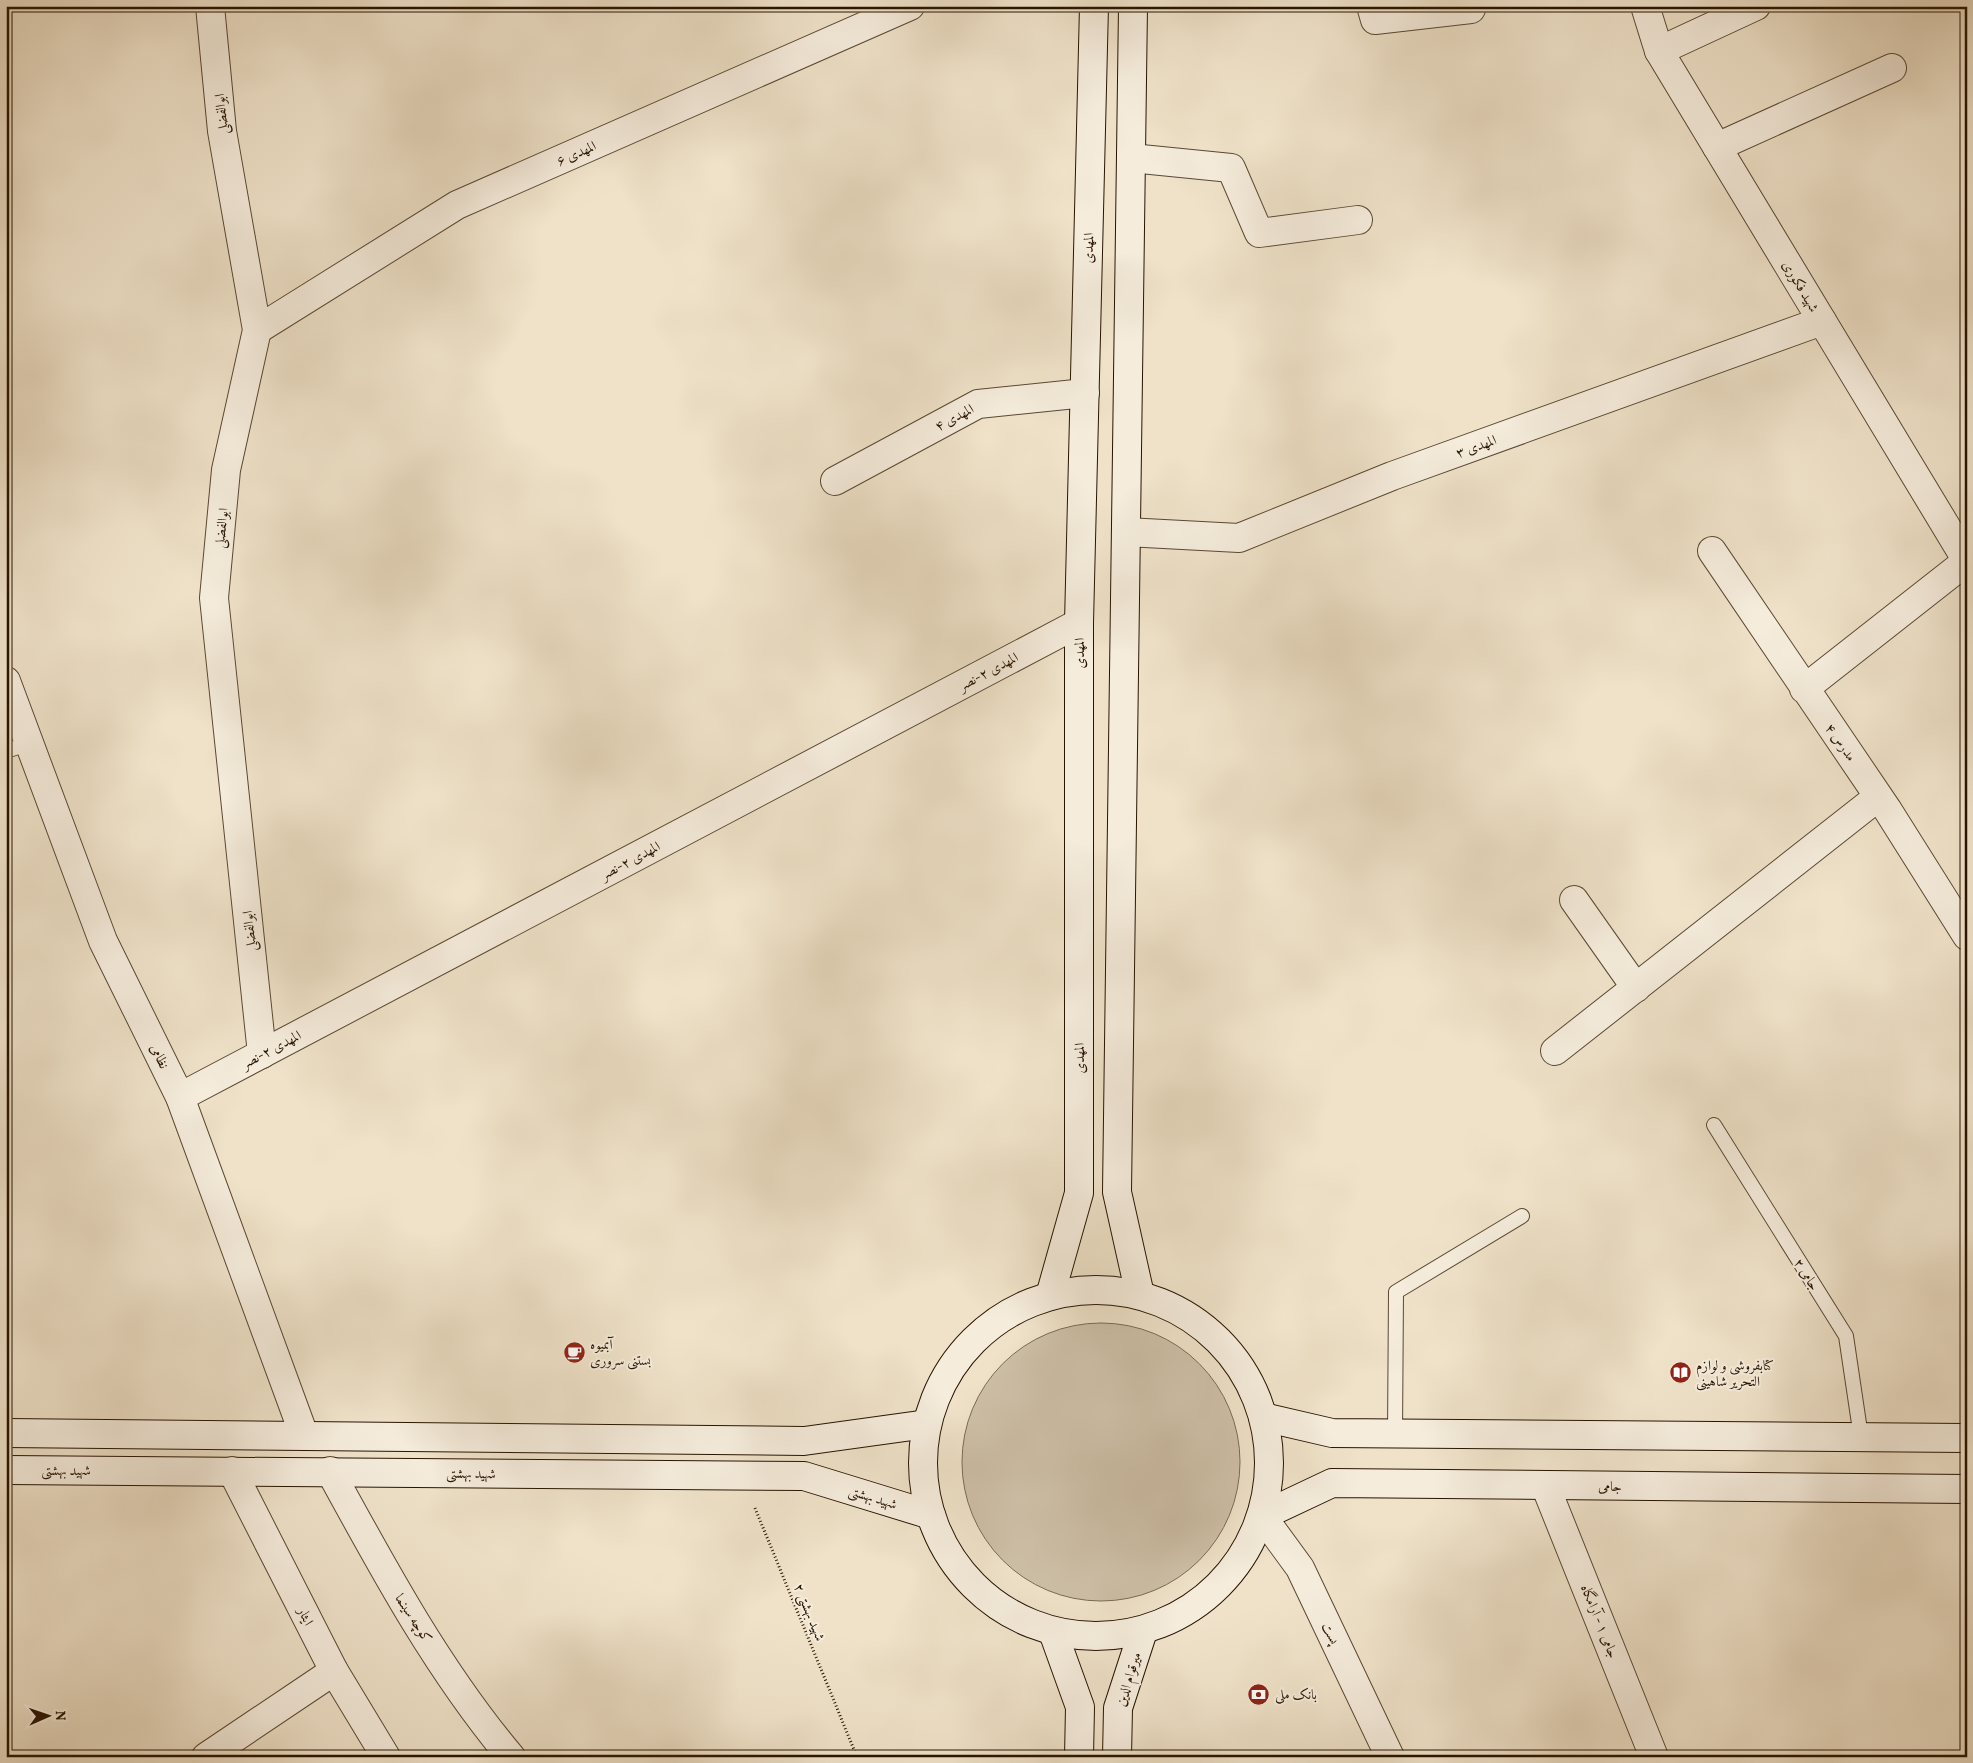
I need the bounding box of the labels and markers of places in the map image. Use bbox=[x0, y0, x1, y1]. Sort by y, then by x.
place label: آبمیوه بستنی سروری bbox=[590, 1336, 651, 1371]
cafe icon: آبمیوه بستنی سروری bbox=[562, 1340, 586, 1364]
place label: کتابفروشی و لوازم التحریر شاهینی bbox=[1696, 1357, 1774, 1392]
library icon: کتابفروشی و لوازم التحریر شاهینی bbox=[1668, 1361, 1692, 1385]
bank icon: بانک ملی bbox=[1247, 1682, 1271, 1706]
place label: بانک ملی bbox=[1275, 1686, 1317, 1705]

